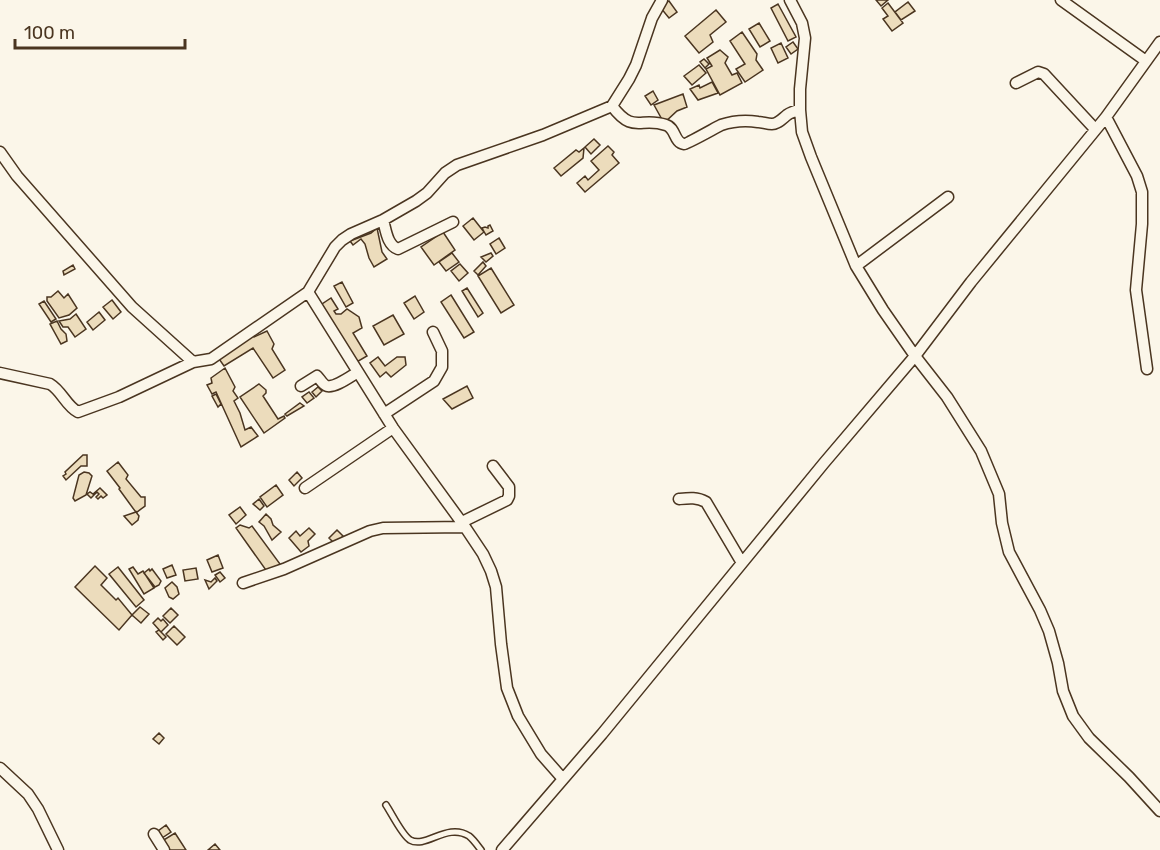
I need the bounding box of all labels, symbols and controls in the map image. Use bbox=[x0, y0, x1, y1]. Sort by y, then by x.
scale bar bbox=[15, 12, 184, 50]
text: 100 m bbox=[24, 22, 75, 44]

